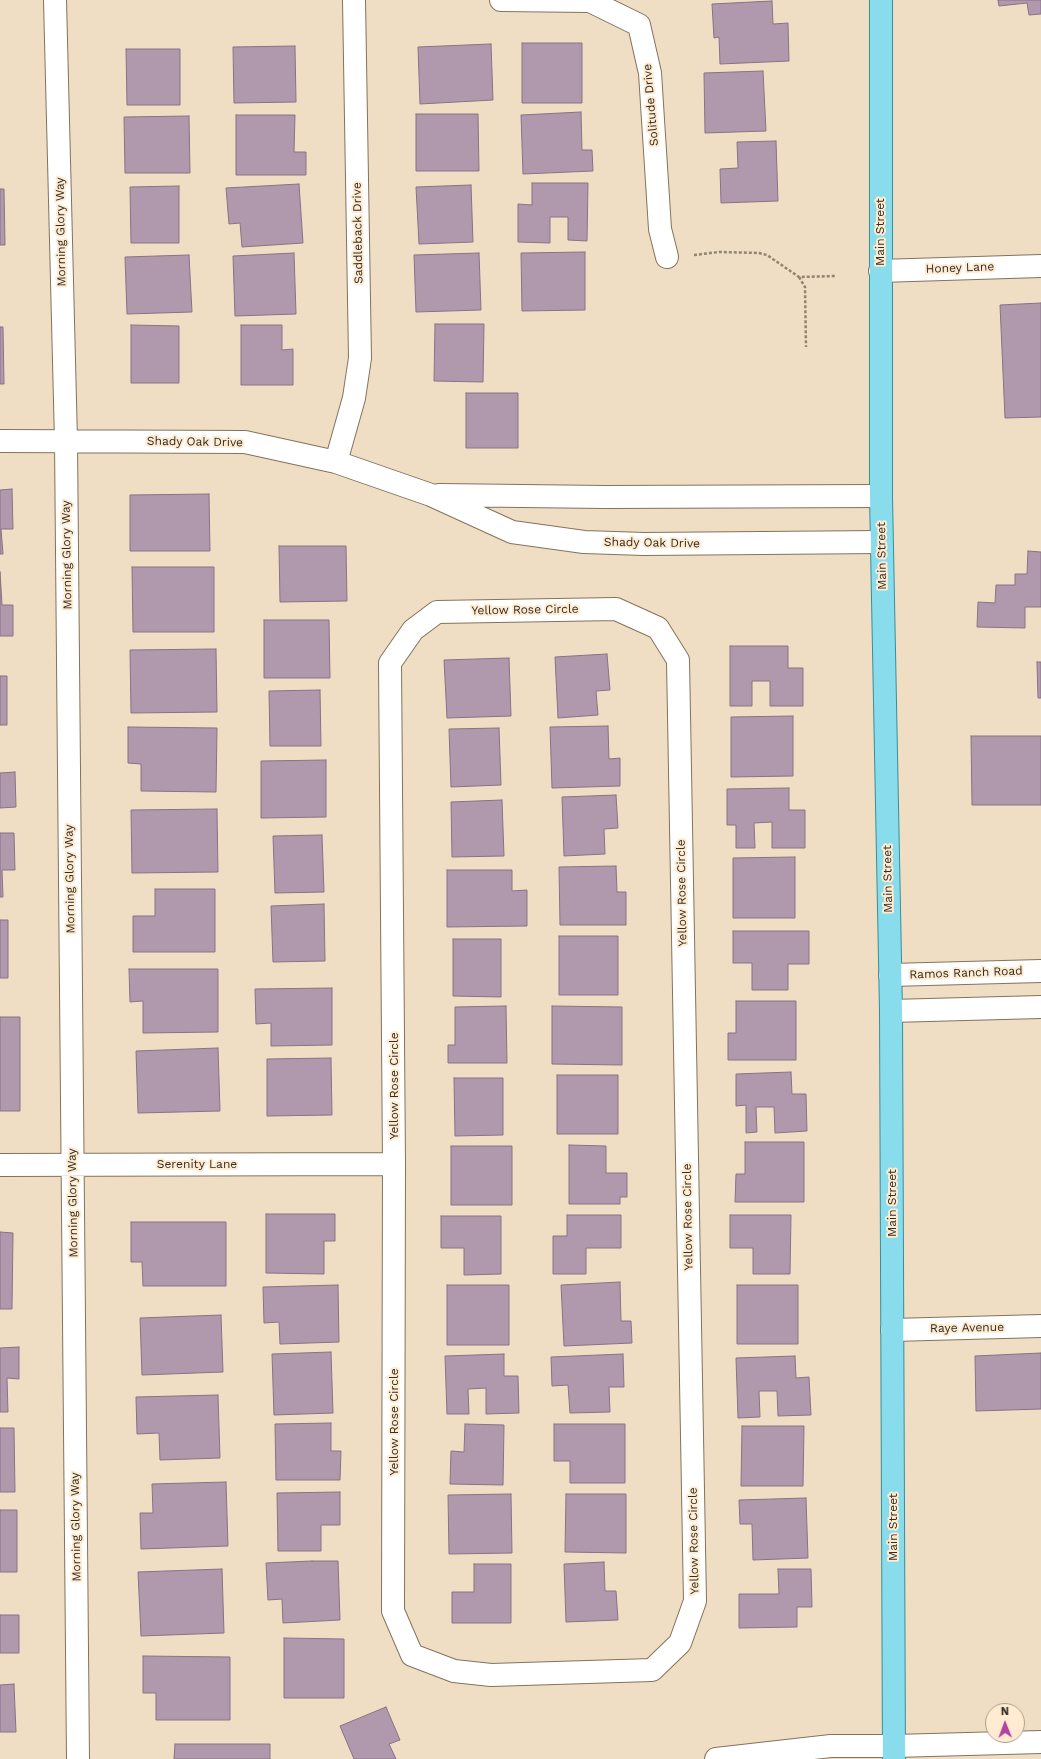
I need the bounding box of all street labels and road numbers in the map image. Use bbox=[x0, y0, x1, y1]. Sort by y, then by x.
street label: Solitude Drive bbox=[640, 63, 662, 147]
street label: Morning Glory Way bbox=[53, 177, 69, 287]
street label: Saddleback Drive bbox=[350, 182, 366, 284]
street label: Main Street bbox=[873, 198, 887, 266]
street label: Honey Lane bbox=[925, 260, 995, 276]
street label: Shady Oak Drive bbox=[147, 434, 243, 450]
street label: Morning Glory Way bbox=[59, 500, 75, 610]
street label: Main Street bbox=[874, 522, 890, 590]
street label: Shady Oak Drive bbox=[604, 535, 700, 551]
street label: Yellow Rose Circle bbox=[471, 602, 579, 618]
street label: Morning Glory Way bbox=[62, 824, 78, 934]
street label: Yellow Rose Circle bbox=[674, 839, 690, 947]
street label: Main Street bbox=[880, 845, 896, 913]
street label: Ramos Ranch Road bbox=[909, 964, 1023, 982]
street label: Yellow Rose Circle bbox=[387, 1032, 401, 1140]
street label: Morning Glory Way bbox=[65, 1148, 81, 1258]
street label: Serenity Lane bbox=[157, 1157, 237, 1171]
street label: Yellow Rose Circle bbox=[680, 1163, 696, 1271]
street label: Main Street bbox=[885, 1169, 899, 1237]
street label: Raye Avenue bbox=[930, 1320, 1004, 1336]
street label: Yellow Rose Circle bbox=[387, 1368, 401, 1476]
street label: Morning Glory Way bbox=[68, 1472, 84, 1582]
street label: Yellow Rose Circle bbox=[686, 1487, 702, 1595]
street label: Main Street bbox=[886, 1493, 900, 1561]

